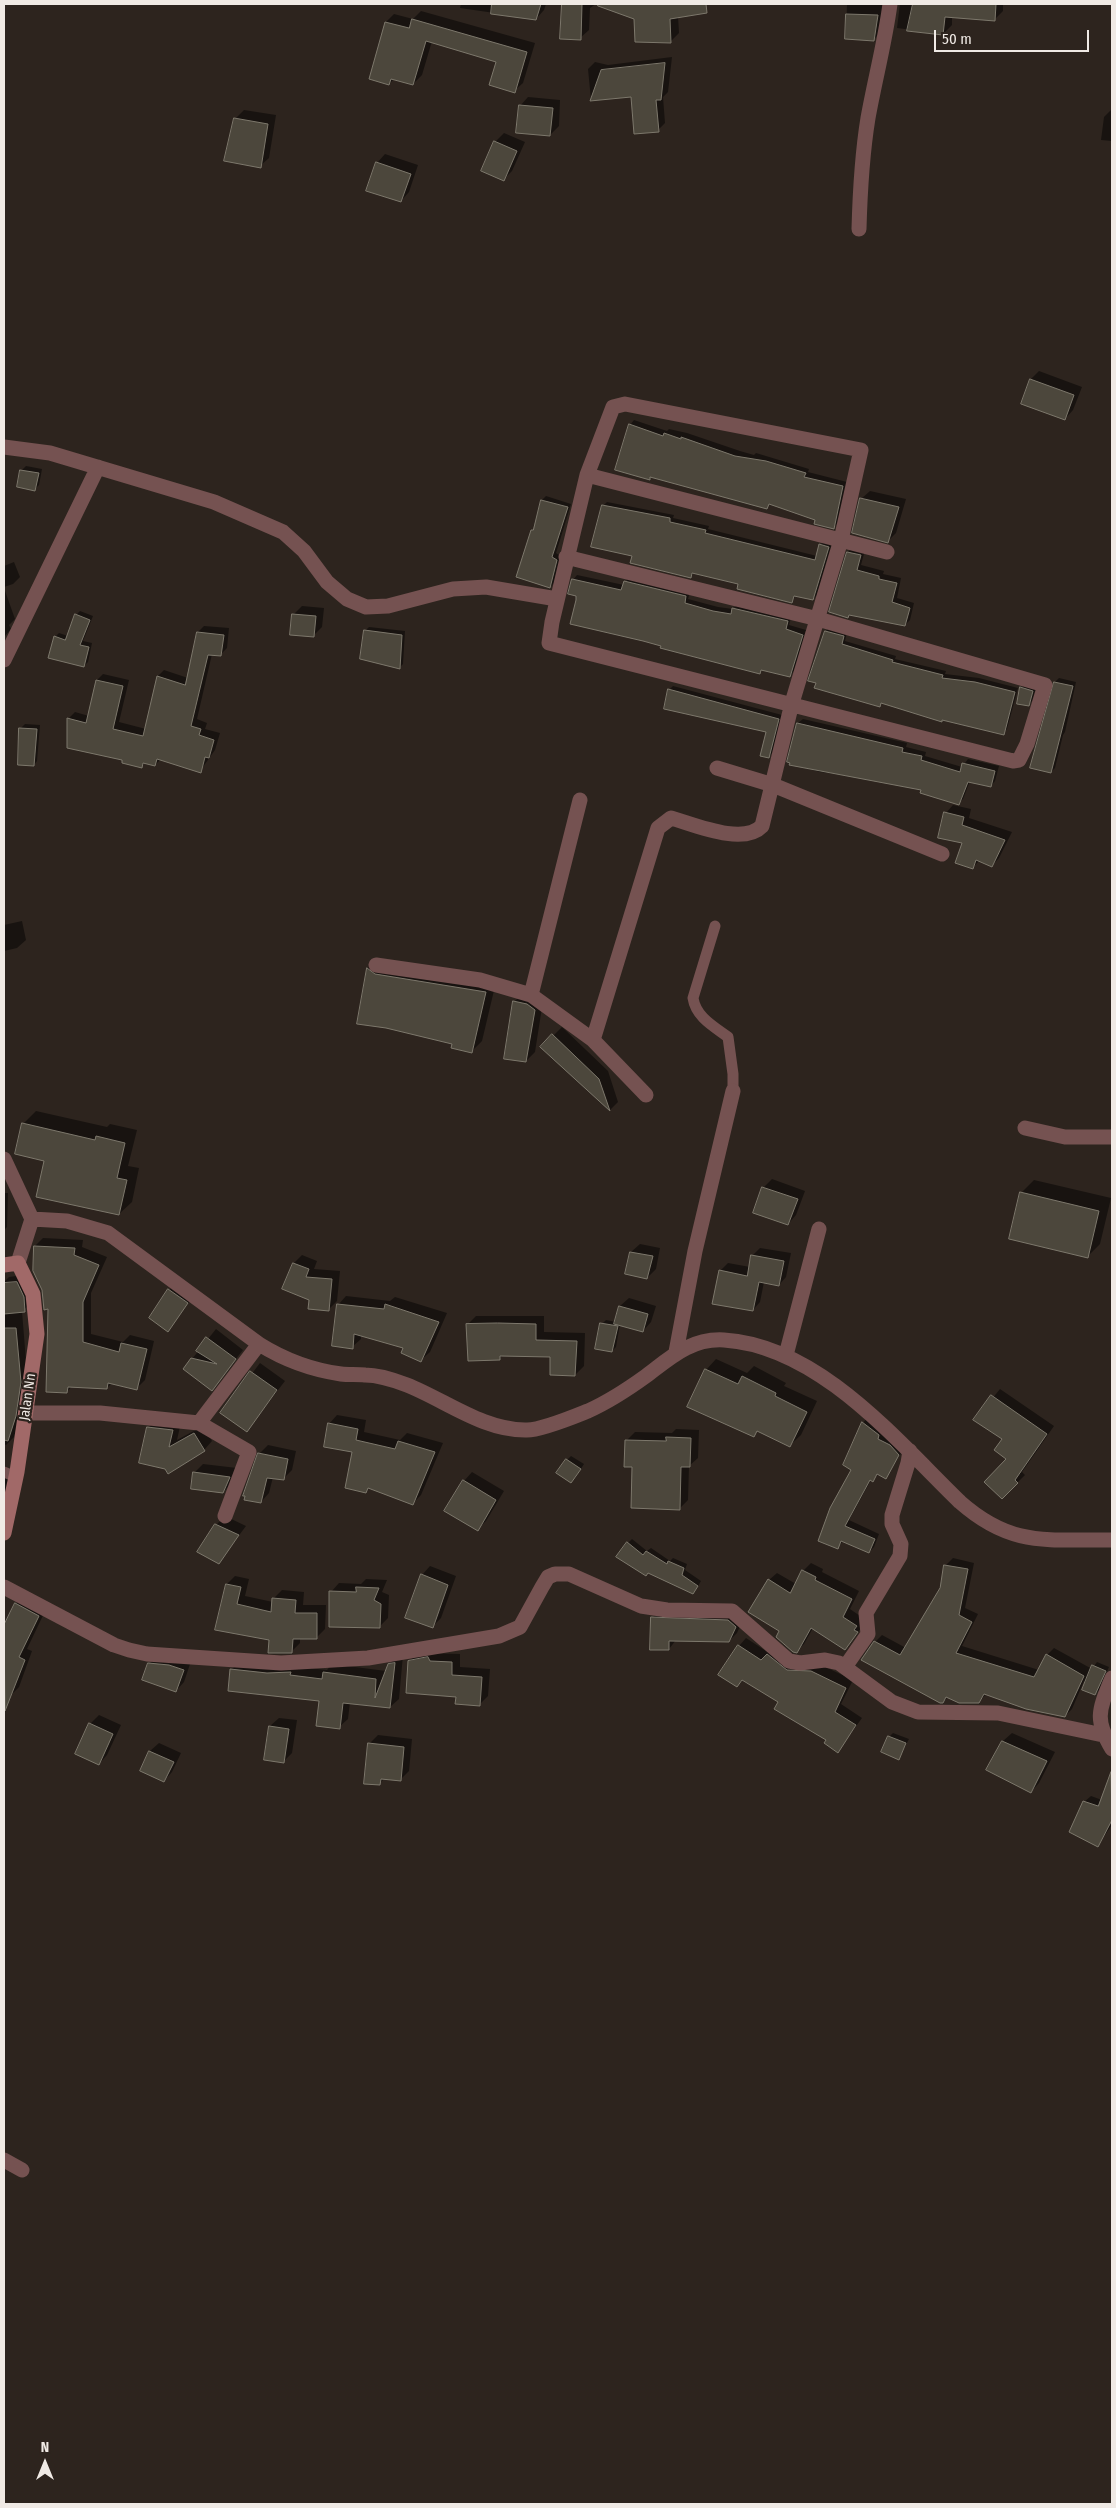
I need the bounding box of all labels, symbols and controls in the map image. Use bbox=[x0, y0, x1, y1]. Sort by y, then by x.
scale bar bbox=[936, 20, 1091, 52]
text: 50 m bbox=[942, 30, 972, 48]
street label: Jalan Nn bbox=[16, 1372, 40, 1422]
north arrow bbox=[20, 2438, 70, 2488]
text: N bbox=[41, 2439, 49, 2456]

